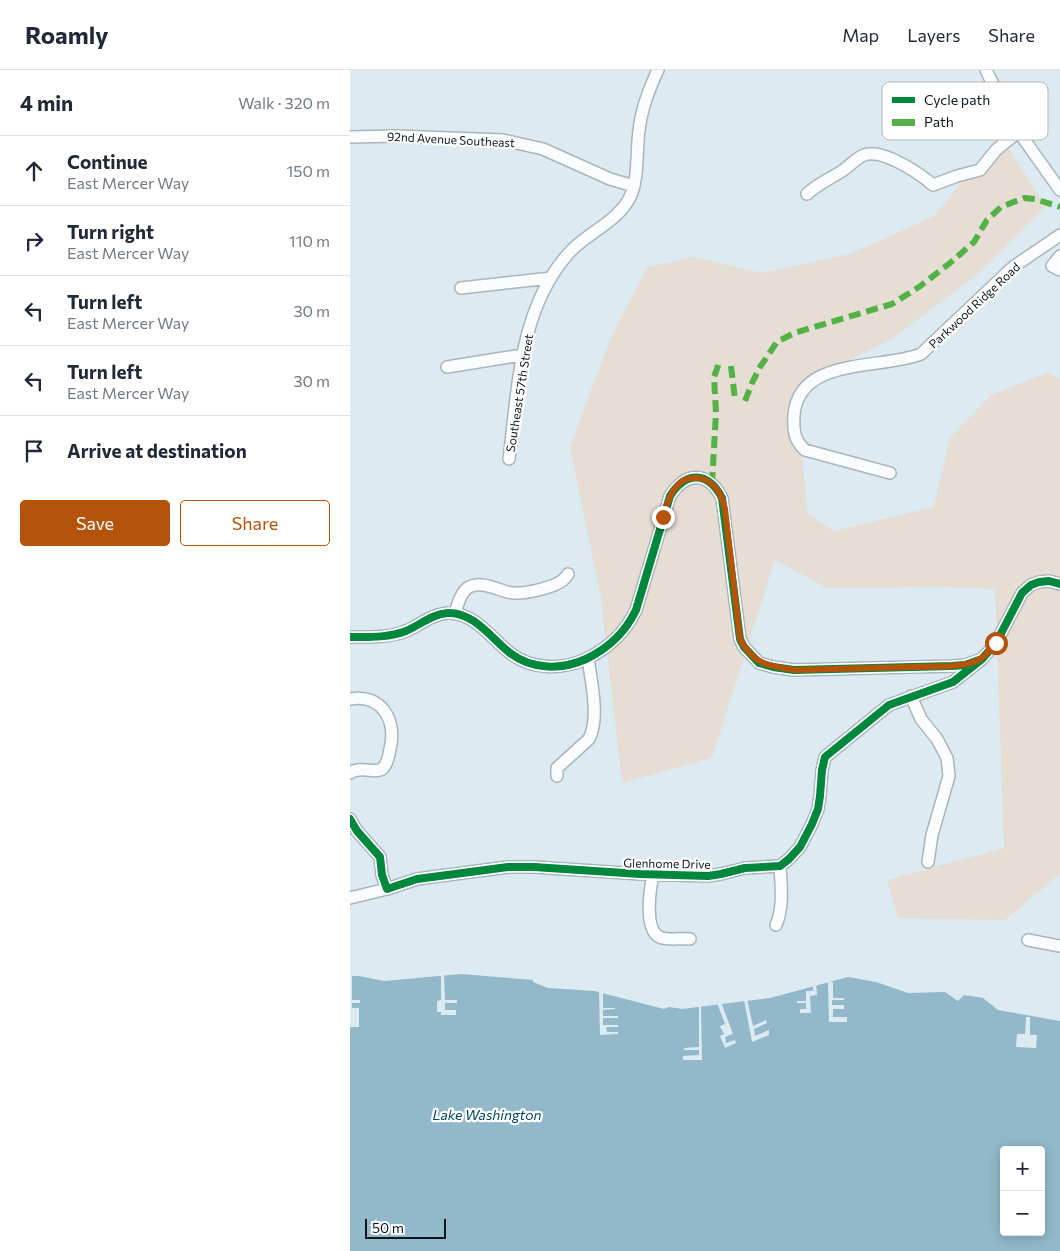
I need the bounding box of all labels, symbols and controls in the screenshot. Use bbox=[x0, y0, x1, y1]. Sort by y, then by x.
text: Roamly bbox=[25, 20, 108, 49]
text: Map bbox=[842, 24, 879, 46]
text: Layers bbox=[907, 24, 960, 46]
text: Share bbox=[988, 24, 1035, 46]
legend bbox=[882, 82, 1048, 140]
text: 4 min bbox=[20, 90, 73, 115]
text: Cycle path bbox=[924, 91, 990, 108]
text: Walk · 320 m bbox=[238, 93, 330, 112]
text: Path bbox=[924, 113, 954, 130]
street label: 92nd Avenue Southeast bbox=[387, 129, 515, 149]
text: Continue bbox=[67, 150, 147, 173]
icon: ahead bbox=[20, 157, 48, 185]
text: 150 m bbox=[287, 161, 330, 180]
text: East Mercer Way bbox=[67, 173, 189, 192]
text: Turn right bbox=[67, 220, 154, 243]
icon: right bbox=[20, 227, 48, 255]
text: 110 m bbox=[289, 231, 330, 250]
text: East Mercer Way bbox=[67, 243, 189, 262]
street label: Parkwood Ridge Road bbox=[926, 259, 1022, 351]
text: Turn left bbox=[67, 290, 142, 313]
icon: left bbox=[20, 297, 48, 325]
text: 30 m bbox=[293, 301, 330, 320]
text: East Mercer Way bbox=[67, 313, 189, 332]
street label: Southeast 57th Street bbox=[503, 333, 535, 453]
text: Turn left bbox=[67, 360, 142, 383]
icon: left bbox=[20, 367, 48, 395]
text: 30 m bbox=[293, 371, 330, 390]
text: East Mercer Way bbox=[67, 383, 189, 402]
icon: arrive bbox=[20, 437, 48, 465]
text: Arrive at destination bbox=[67, 439, 247, 462]
button: Save bbox=[20, 500, 170, 546]
button: Share bbox=[180, 500, 330, 546]
route end bbox=[652, 506, 675, 529]
route start bbox=[985, 632, 1008, 655]
street label: Glenhome Drive bbox=[623, 855, 711, 871]
water label: Lake Washington bbox=[432, 1106, 542, 1123]
map controls bbox=[1000, 1146, 1045, 1236]
button: + bbox=[1000, 1146, 1045, 1191]
button: − bbox=[1000, 1191, 1045, 1236]
scale bar bbox=[365, 1216, 446, 1239]
text: 50 m bbox=[372, 1219, 404, 1236]

